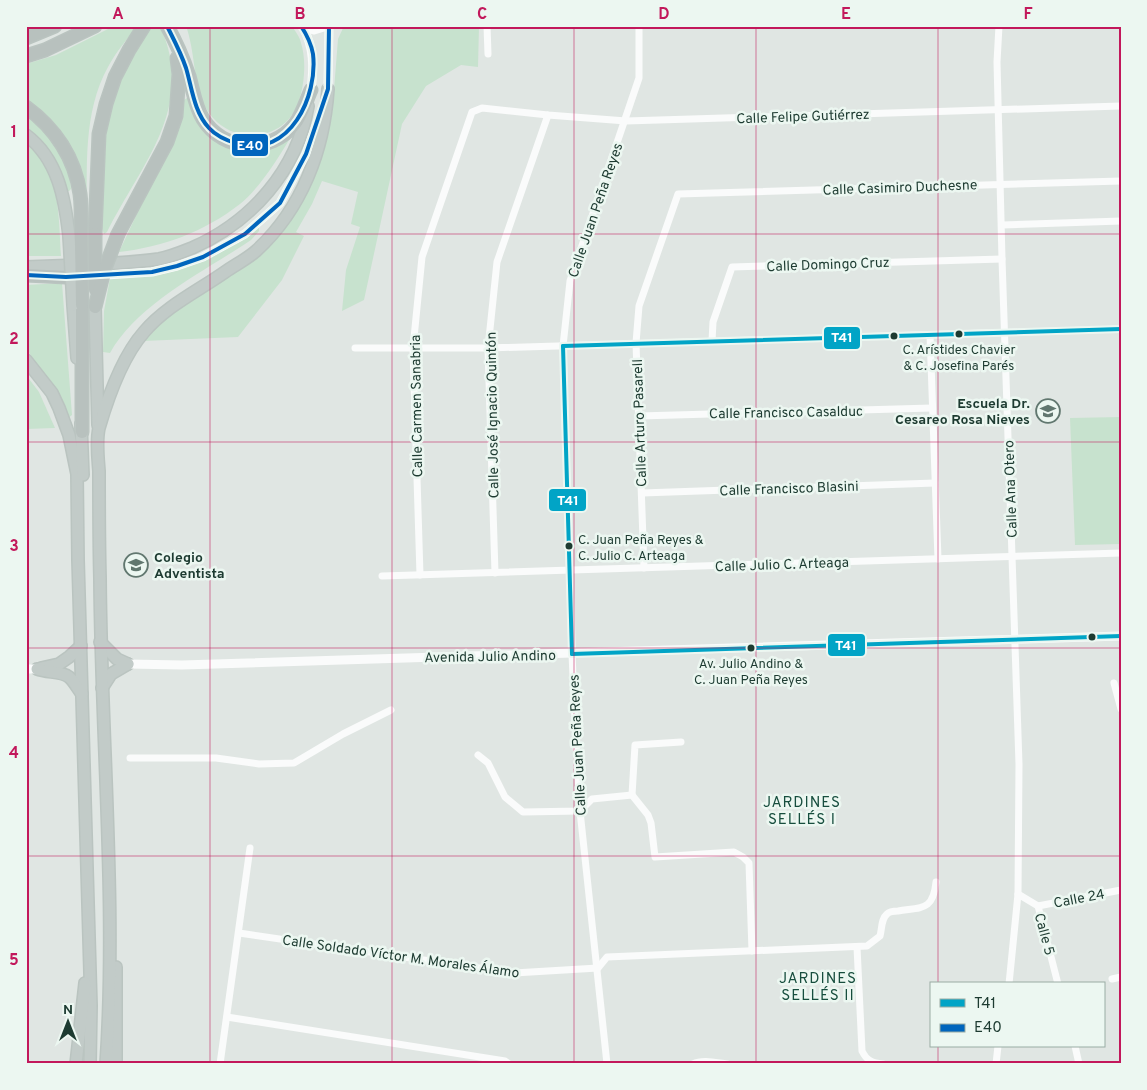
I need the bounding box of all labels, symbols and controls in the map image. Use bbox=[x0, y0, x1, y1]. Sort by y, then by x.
text: A bbox=[112, 5, 124, 25]
text: B bbox=[294, 5, 306, 25]
text: C bbox=[477, 5, 487, 25]
text: D bbox=[658, 5, 670, 25]
text: E bbox=[841, 5, 851, 25]
text: F bbox=[1023, 5, 1033, 25]
street label: Calle Felipe Gutiérrez bbox=[736, 107, 870, 128]
text: 1 bbox=[11, 123, 17, 143]
line badge: E40 bbox=[231, 133, 269, 157]
text: E40 bbox=[237, 138, 263, 155]
street label: Calle Juan Peña Reyes bbox=[565, 141, 627, 280]
street label: Calle Casimiro Duchesne bbox=[822, 177, 978, 200]
street label: Calle Domingo Cruz bbox=[766, 255, 890, 276]
line badge: T41 bbox=[823, 326, 861, 350]
marker: C. Arístides Chavier & C. Josefina Parés bbox=[954, 329, 964, 339]
text: 2 bbox=[9, 330, 19, 350]
text: T41 bbox=[831, 330, 853, 347]
unlabelled marker bbox=[889, 331, 899, 341]
street label: Calle José Ignacio Quintón bbox=[484, 332, 503, 498]
street label: Calle Carmen Sanabria bbox=[408, 334, 427, 478]
place label: C. Arístides Chavier & C. Josefina Parés bbox=[902, 343, 1016, 375]
street label: Calle Arturo Pasarell bbox=[630, 359, 651, 487]
place label: Escuela Dr. Cesareo Rosa Nieves bbox=[895, 396, 1030, 429]
school or university icon: Escuela Dr. Cesareo Rosa Nieves bbox=[1035, 398, 1061, 424]
street label: Calle Francisco Casalduc bbox=[709, 404, 863, 423]
street label: Calle Ana Otero bbox=[1001, 439, 1022, 538]
street label: Calle Francisco Blasini bbox=[719, 479, 859, 500]
line badge: T41 bbox=[548, 488, 587, 512]
text: T41 bbox=[557, 493, 579, 510]
place label: C. Juan Peña Reyes & C. Julio C. Arteaga bbox=[578, 533, 704, 565]
text: 3 bbox=[9, 537, 19, 557]
marker: C. Juan Peña Reyes & C. Julio C. Arteaga bbox=[564, 541, 574, 551]
place label: Colegio Adventista bbox=[154, 550, 225, 583]
school or university icon: Colegio Adventista bbox=[123, 552, 149, 578]
street label: Calle Julio C. Arteaga bbox=[715, 555, 849, 576]
unlabelled marker bbox=[1087, 632, 1097, 642]
line badge: T41 bbox=[827, 633, 866, 657]
text: T41 bbox=[835, 638, 857, 655]
marker: Av. Julio Andino & C. Juan Peña Reyes bbox=[746, 643, 756, 653]
street label: Avenida Julio Andino bbox=[424, 648, 556, 667]
place label: Av. Julio Andino & C. Juan Peña Reyes bbox=[694, 657, 808, 689]
street label: Calle Juan Peña Reyes bbox=[566, 674, 591, 816]
text: 4 bbox=[9, 744, 19, 764]
district label: JARDINES SELLÉS I bbox=[763, 794, 841, 830]
street label: Calle 24 bbox=[1052, 886, 1106, 913]
street label: Calle 5 bbox=[1030, 911, 1057, 957]
street label: Calle Soldado Víctor M. Morales Álamo bbox=[281, 931, 521, 983]
text: 5 bbox=[9, 951, 19, 971]
district label: JARDINES SELLÉS II bbox=[779, 970, 857, 1006]
legend bbox=[930, 982, 1104, 1048]
text: T41 bbox=[974, 995, 996, 1014]
north arrow bbox=[42, 998, 92, 1048]
text: N bbox=[63, 1002, 73, 1019]
text: E40 bbox=[974, 1019, 1002, 1038]

